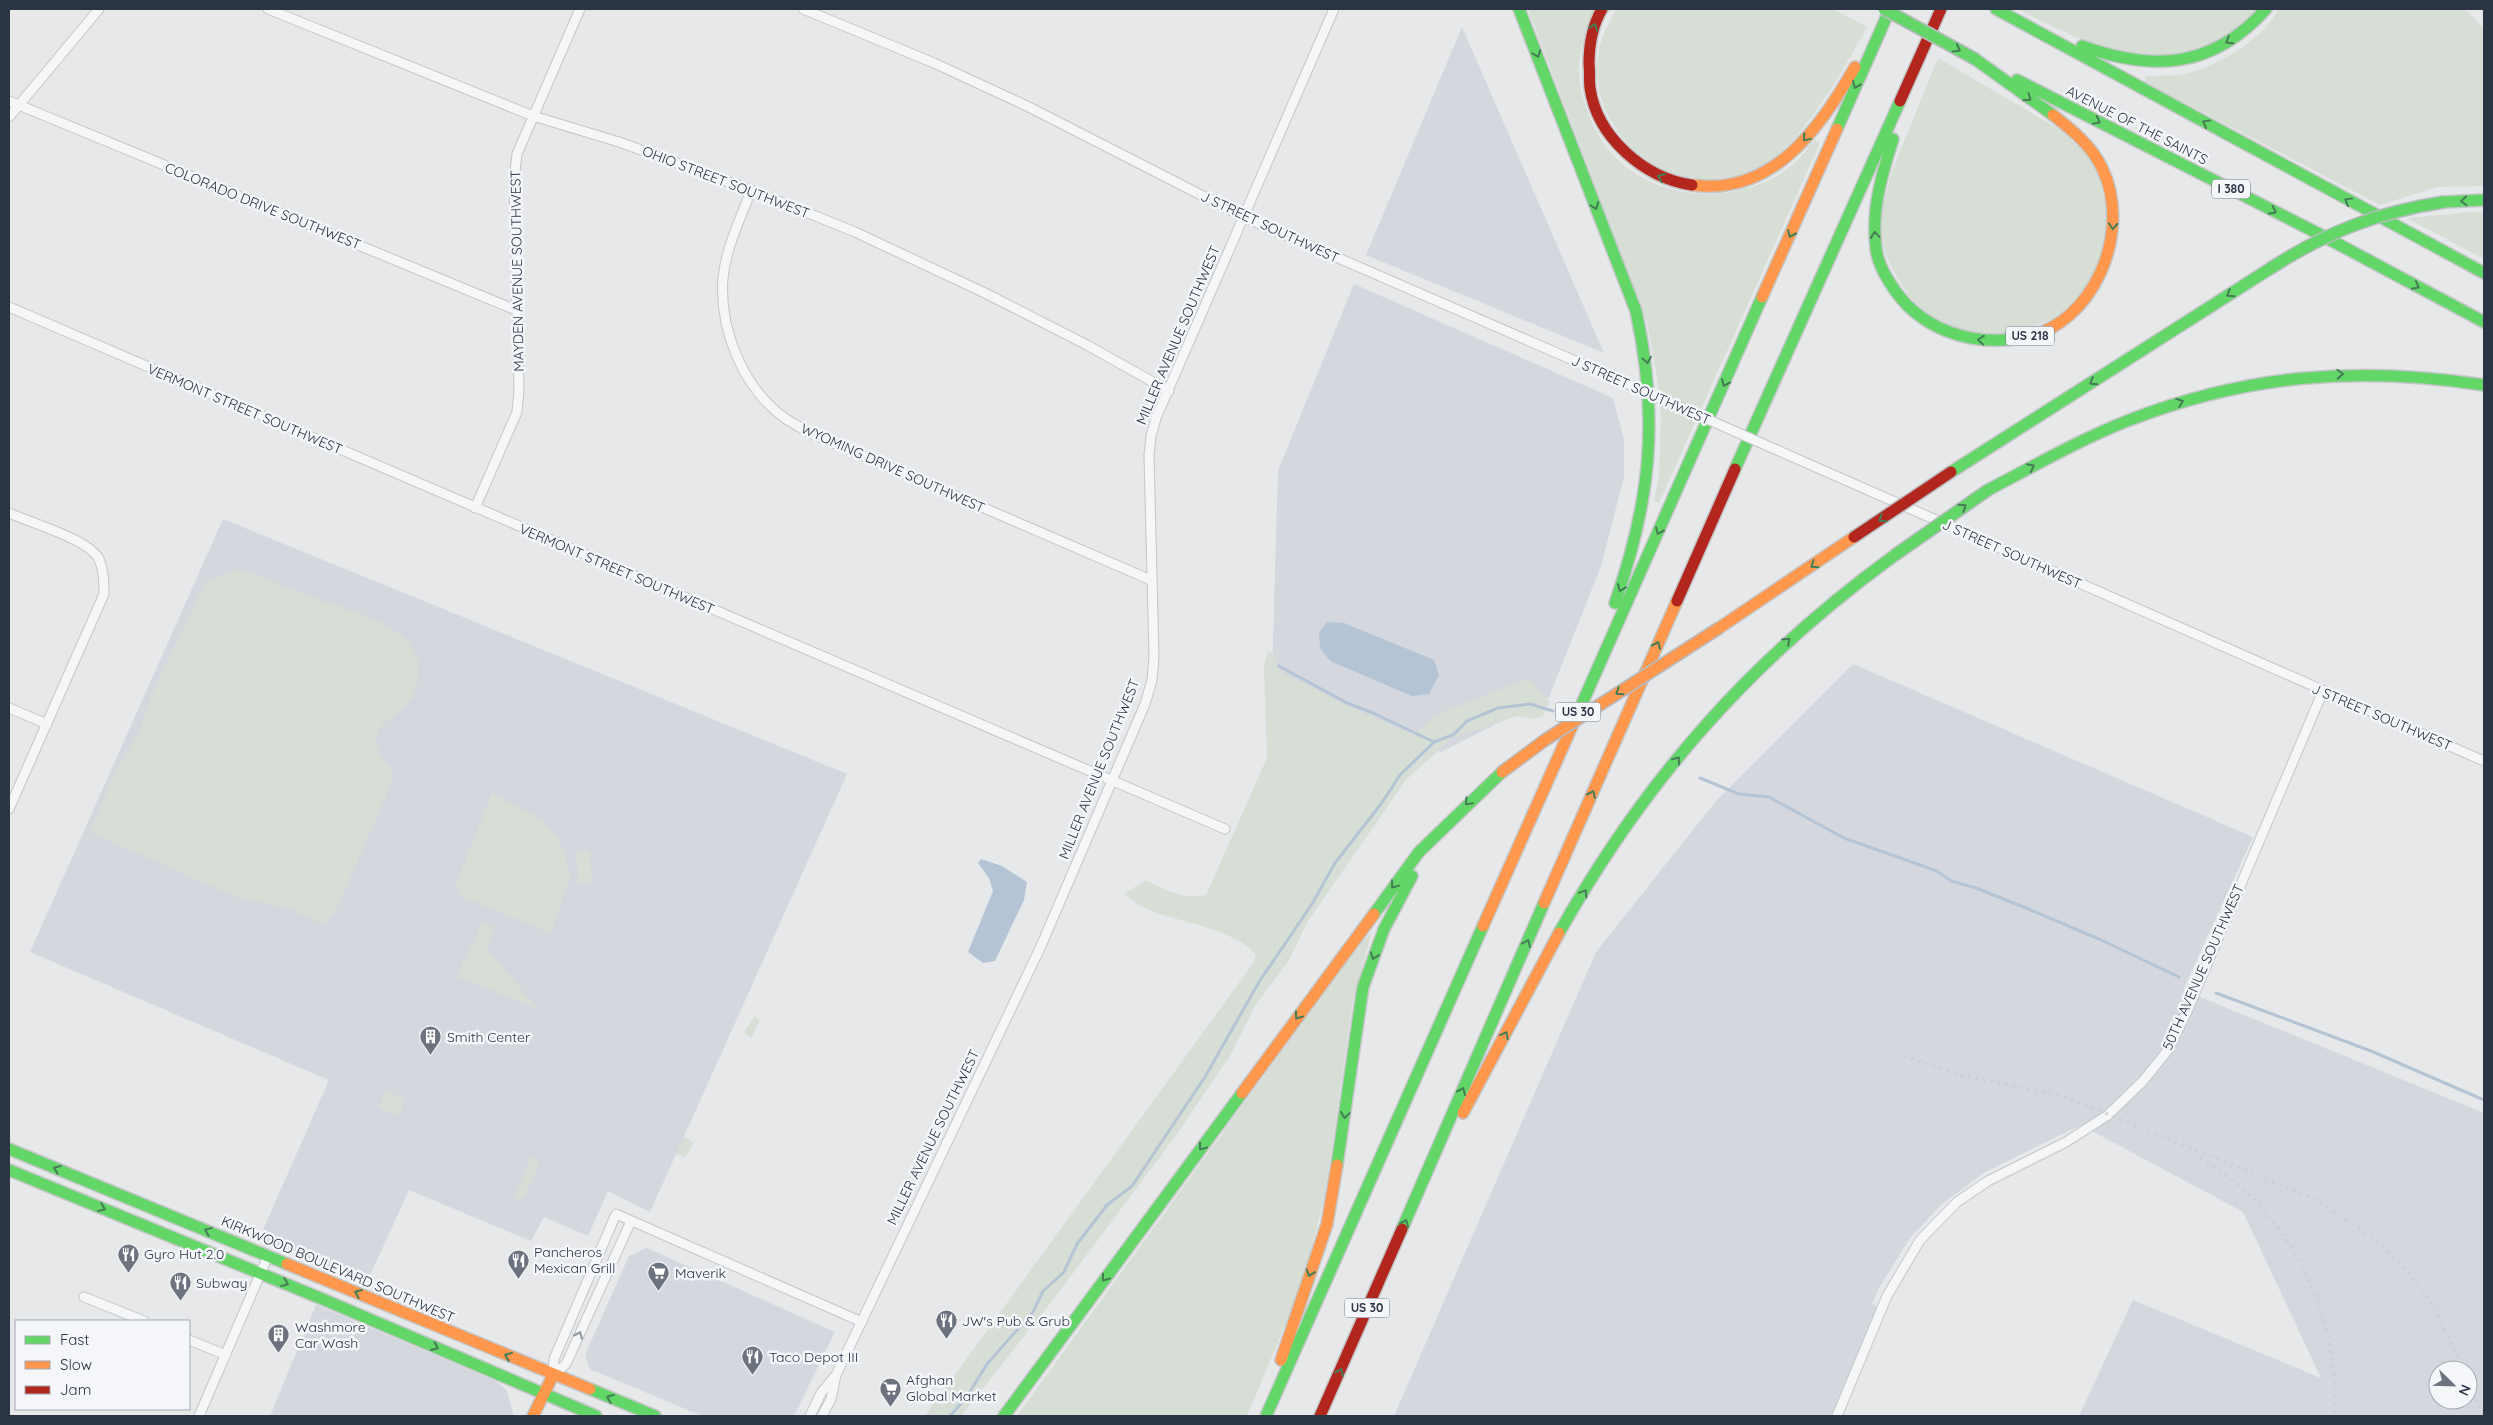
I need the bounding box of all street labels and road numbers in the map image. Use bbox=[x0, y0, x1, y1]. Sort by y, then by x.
street label: AVENUE OF THE SAINTS bbox=[2063, 81, 2211, 169]
street label: OHIO STREET SOUTHWEST bbox=[640, 142, 812, 222]
street label: COLORADO DRIVE SOUTHWEST bbox=[162, 158, 364, 254]
street label: MAYDEN AVENUE SOUTHWEST bbox=[506, 170, 528, 372]
road number: I 380 bbox=[2212, 180, 2250, 198]
street label: J STREET SOUTHWEST bbox=[1198, 187, 1342, 267]
street label: MILLER AVENUE SOUTHWEST bbox=[1132, 243, 1224, 427]
road number: US 218 bbox=[2006, 326, 2054, 346]
street label: J STREET SOUTHWEST bbox=[1569, 351, 1713, 429]
street label: VERMONT STREET SOUTHWEST bbox=[145, 360, 345, 458]
street label: WYOMING DRIVE SOUTHWEST bbox=[798, 419, 988, 517]
street label: J STREET SOUTHWEST bbox=[1940, 515, 2084, 593]
street label: VERMONT STREET SOUTHWEST bbox=[517, 520, 717, 618]
street label: MILLER AVENUE SOUTHWEST bbox=[1054, 676, 1144, 862]
street label: J STREET SOUTHWEST bbox=[2309, 679, 2455, 755]
road number: US 30 bbox=[1556, 702, 1600, 722]
street label: 50TH AVENUE SOUTHWEST bbox=[2158, 881, 2248, 1053]
street label: MILLER AVENUE SOUTHWEST bbox=[883, 1046, 983, 1228]
street label: KIRKWOOD BOULEVARD SOUTHWEST bbox=[219, 1212, 457, 1326]
road number: US 30 bbox=[1344, 1299, 1390, 1318]

